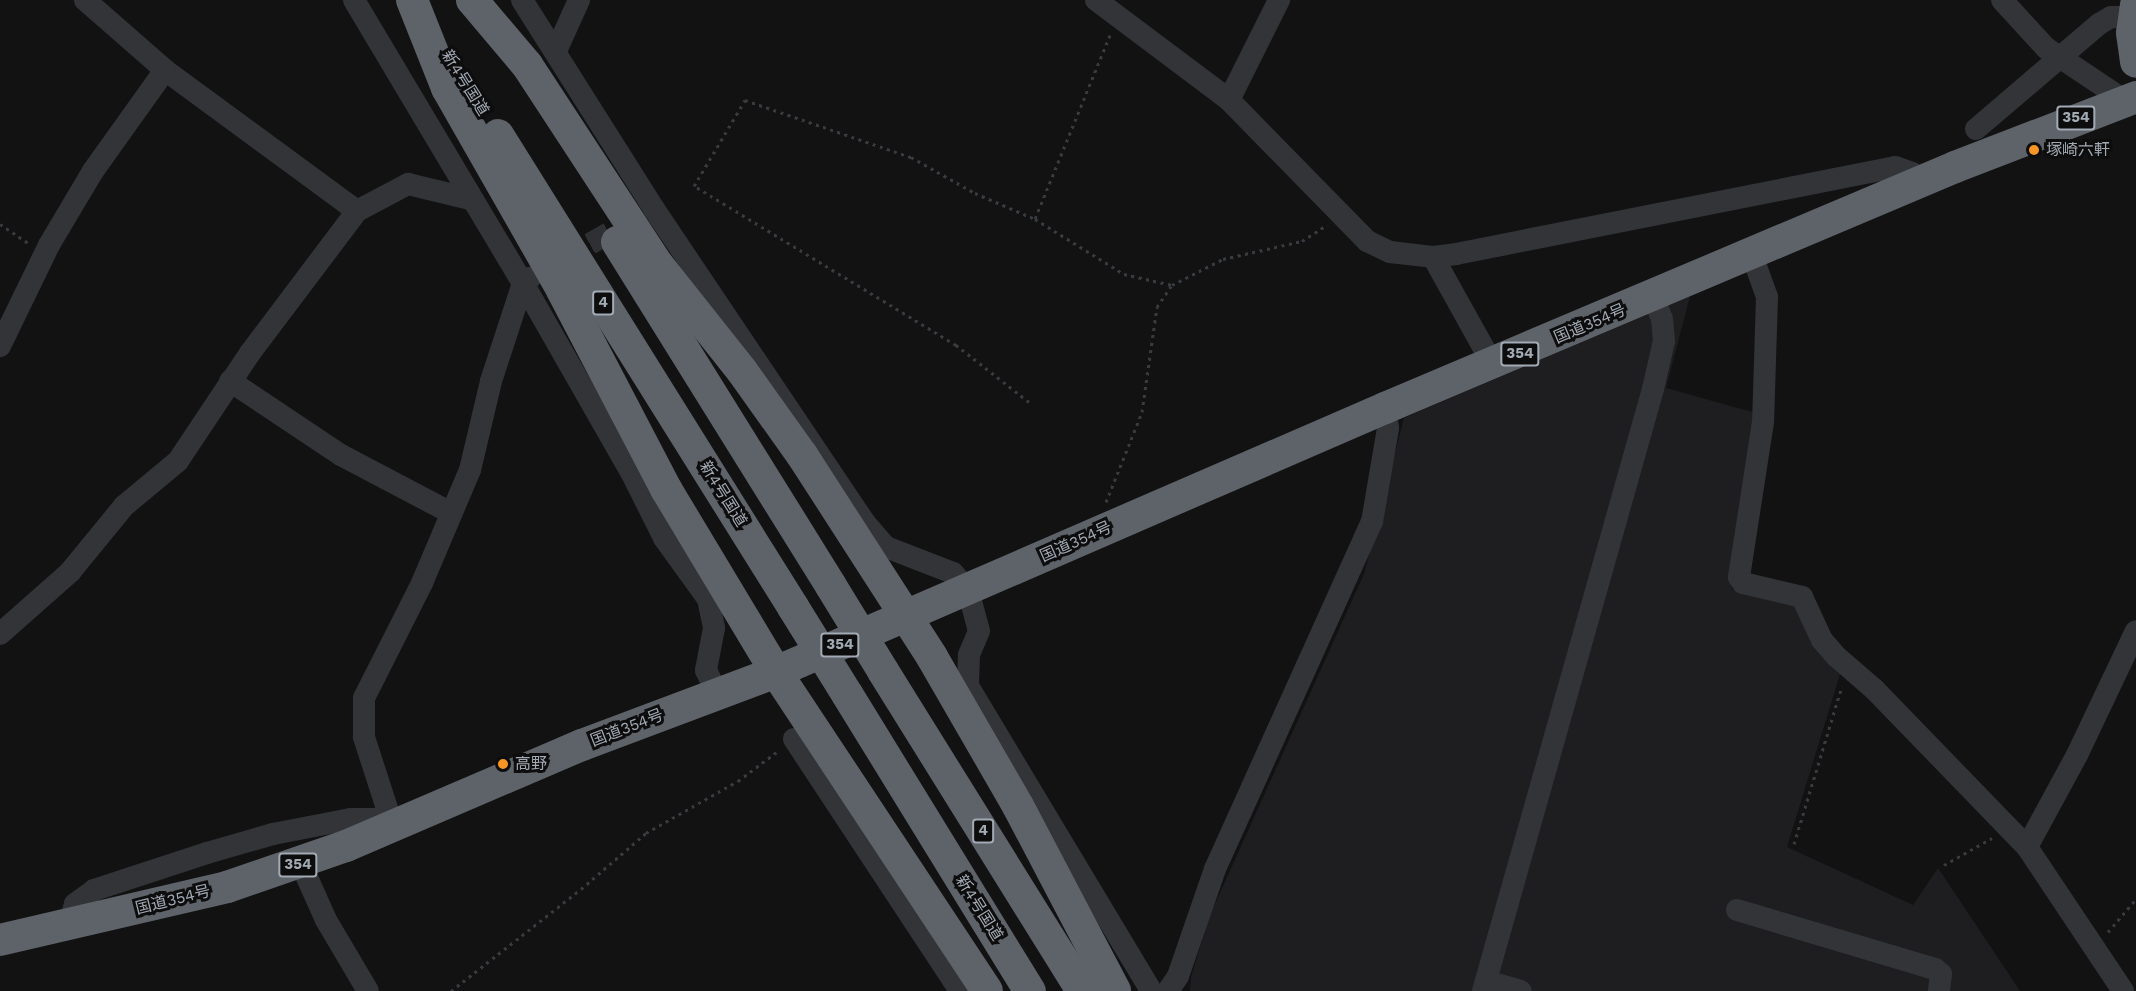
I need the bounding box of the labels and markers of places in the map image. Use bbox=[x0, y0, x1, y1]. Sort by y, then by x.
place label: 塚崎六軒 bbox=[2046, 140, 2110, 160]
marker: 塚崎六軒 bbox=[2027, 143, 2041, 157]
place label: 高野 bbox=[515, 754, 547, 774]
marker: 高野 bbox=[496, 757, 510, 771]

